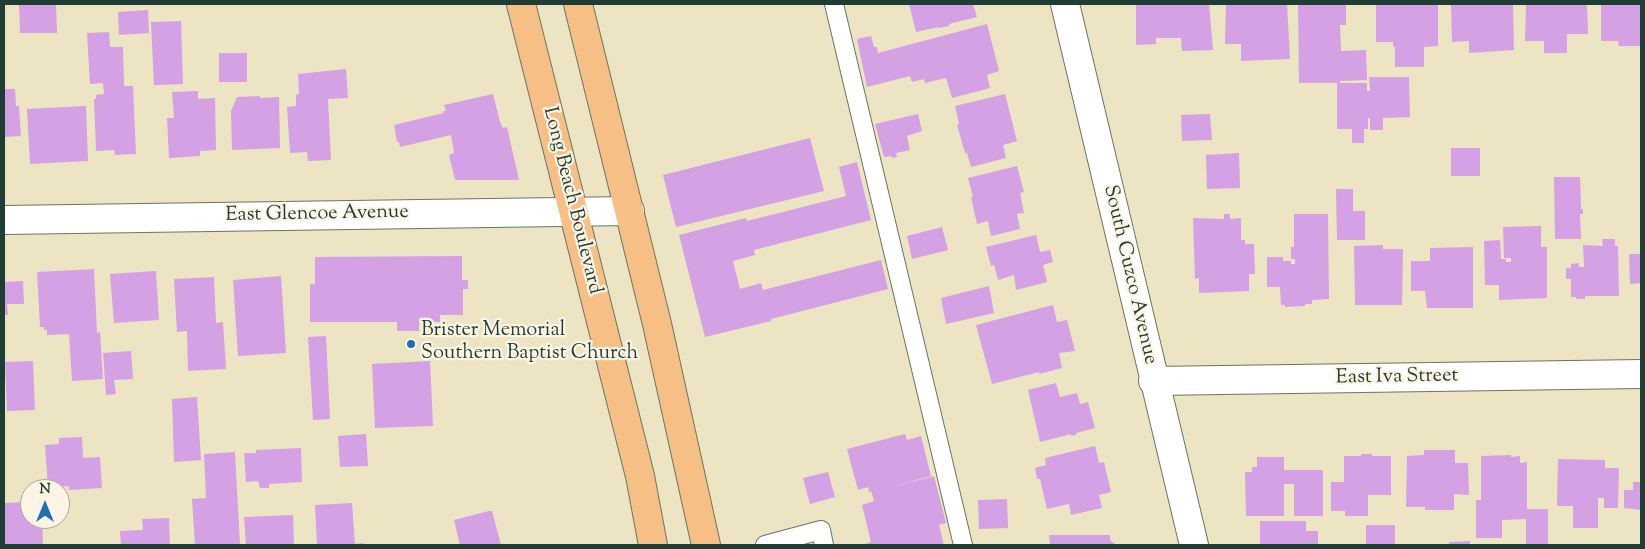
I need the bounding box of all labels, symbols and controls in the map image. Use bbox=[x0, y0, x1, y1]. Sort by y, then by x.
street label: Long Beach Boulevard bbox=[536, 105, 606, 297]
street label: South Cuzco Avenue bbox=[1097, 183, 1161, 367]
street label: East Glencoe Avenue bbox=[225, 201, 409, 229]
place label: Brister Memorial Southern Baptist Church bbox=[421, 320, 638, 367]
marker: Brister Memorial Southern Baptist Church bbox=[405, 338, 417, 350]
street label: East Iva Street bbox=[1336, 365, 1458, 391]
north arrow bbox=[20, 479, 70, 529]
text: N bbox=[39, 480, 51, 500]

